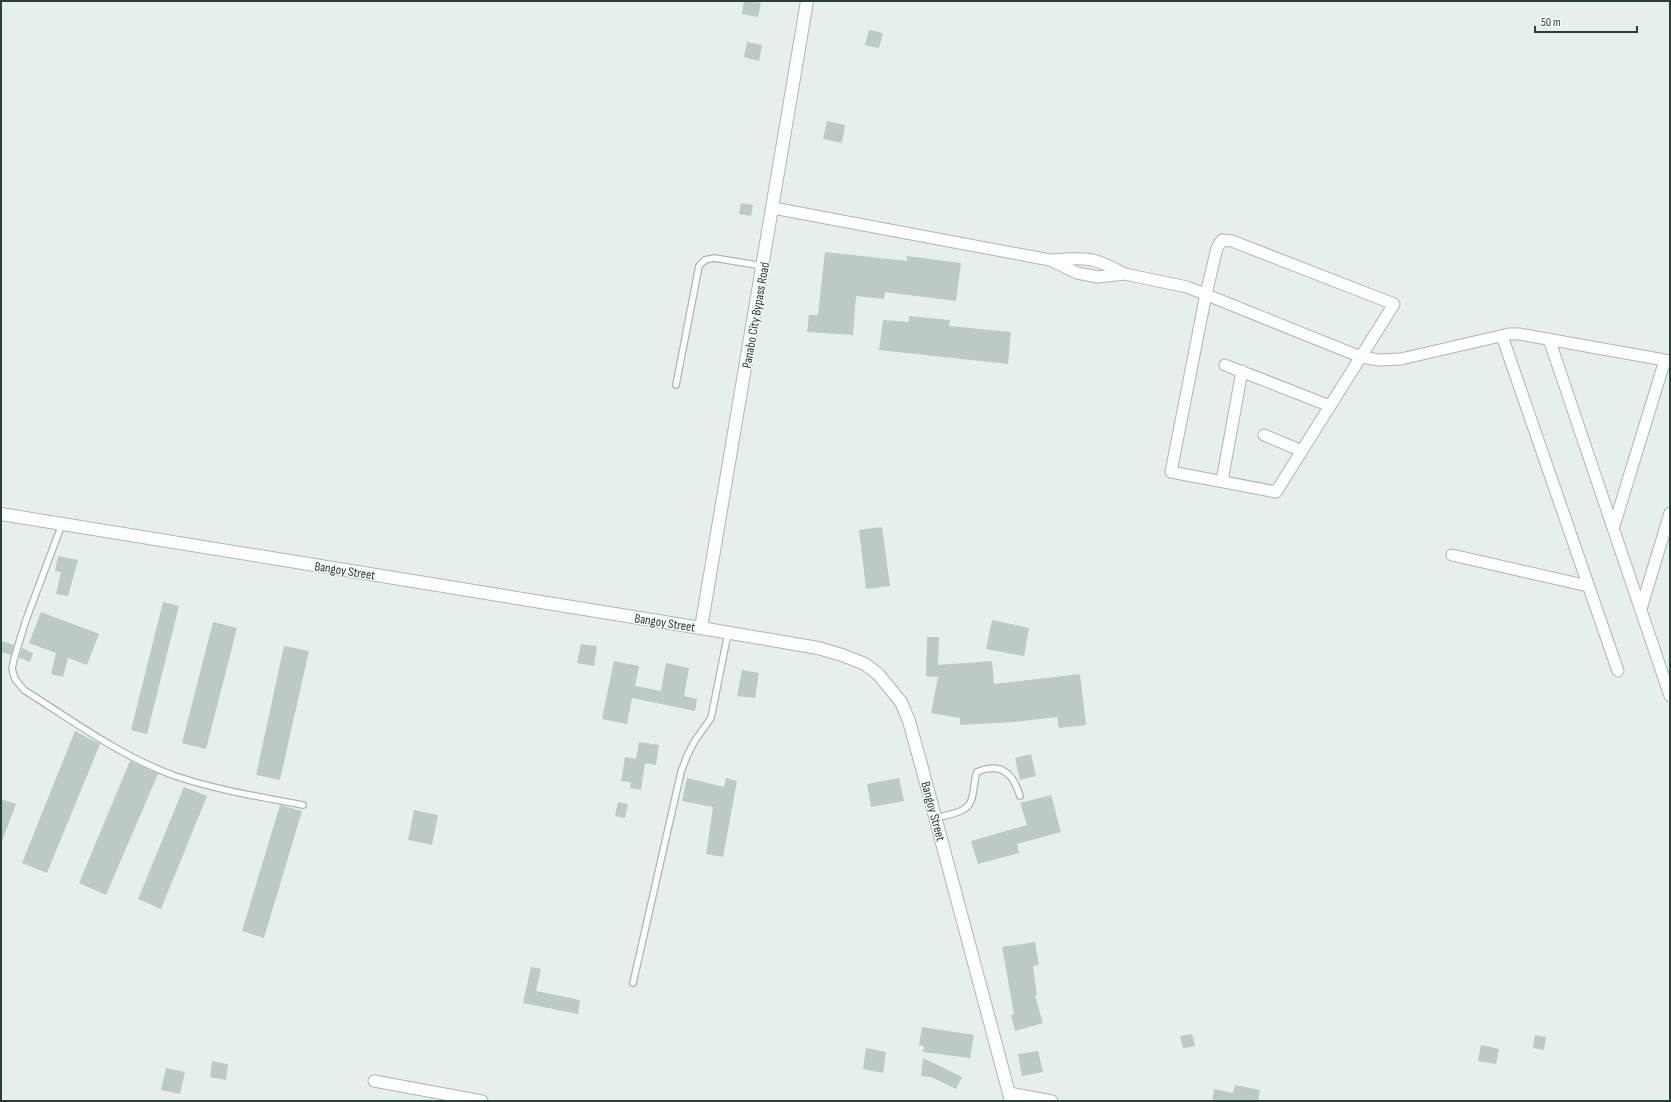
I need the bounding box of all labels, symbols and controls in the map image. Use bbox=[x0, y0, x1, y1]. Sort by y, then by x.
scale bar bbox=[1535, 8, 1637, 34]
text: 50 m bbox=[1541, 15, 1561, 30]
street label: Panabo City Bypass Road bbox=[739, 261, 773, 370]
street label: Bangoy Street bbox=[313, 558, 376, 584]
street label: Bangoy Street bbox=[633, 610, 696, 636]
street label: Bangoy Street bbox=[917, 780, 949, 843]

